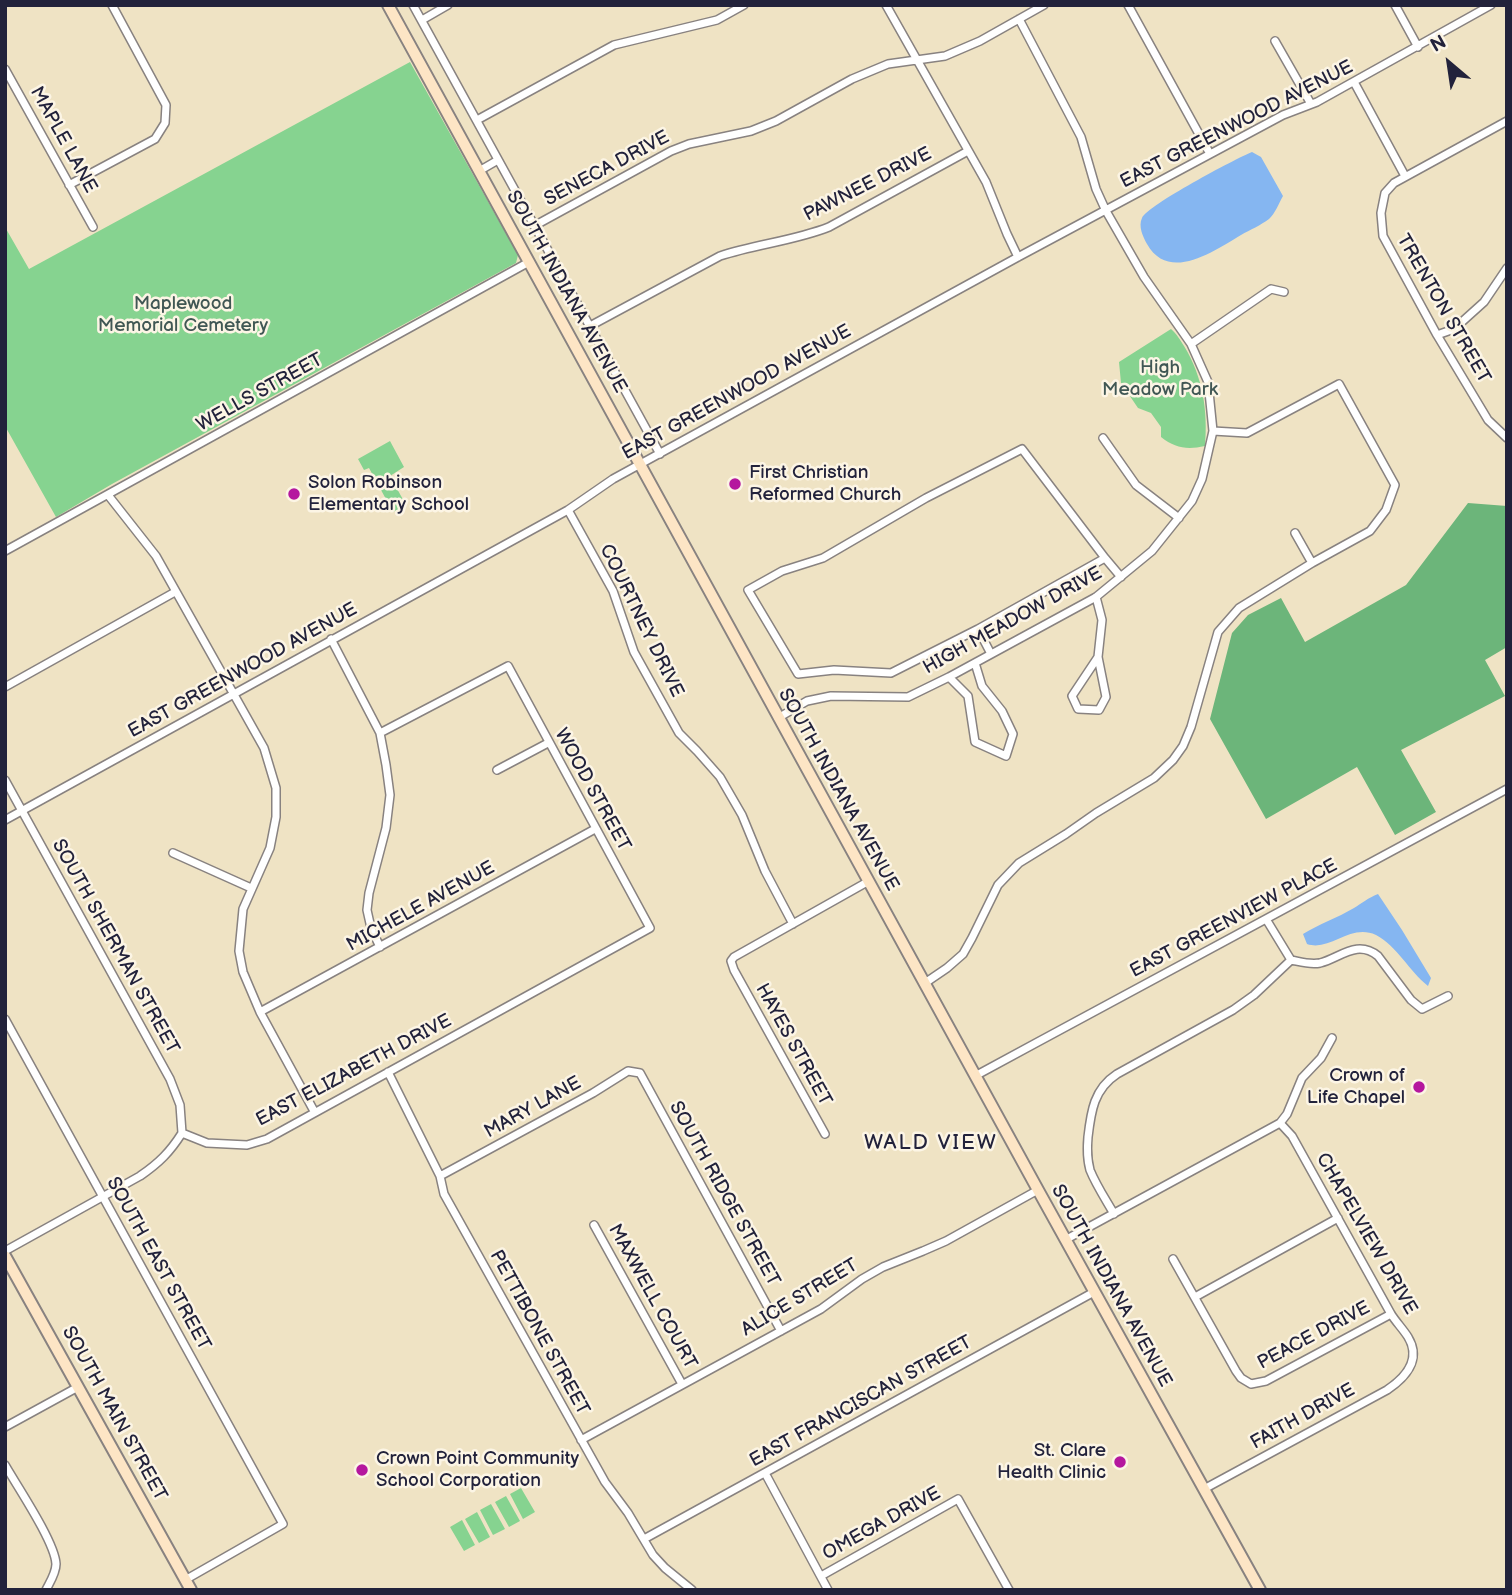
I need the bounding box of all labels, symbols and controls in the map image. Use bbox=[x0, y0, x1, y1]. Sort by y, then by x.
north arrow bbox=[1414, 28, 1484, 98]
text: N bbox=[1427, 31, 1450, 58]
street label: EAST GREENWOOD AVENUE bbox=[1117, 56, 1357, 194]
street label: MAPLE LANE bbox=[24, 83, 102, 197]
street label: SENECA DRIVE bbox=[541, 126, 673, 212]
street label: PAWNEE DRIVE bbox=[800, 143, 936, 227]
street label: SOUTH INDIANA AVENUE bbox=[501, 187, 631, 397]
street label: TRENTON STREET bbox=[1391, 230, 1495, 388]
park label: Maplewood Memorial Cemetery bbox=[98, 293, 268, 337]
street label: EAST GREENWOOD AVENUE bbox=[618, 320, 856, 466]
street label: WELLS STREET bbox=[193, 349, 327, 437]
park label: High Meadow Park bbox=[1102, 357, 1218, 401]
place label: First Christian Reformed Church bbox=[749, 462, 901, 506]
place label: Solon Robinson Elementary School bbox=[308, 472, 469, 516]
marker: First Christian Reformed Church bbox=[727, 476, 743, 492]
marker: Solon Robinson Elementary School bbox=[286, 486, 302, 502]
street label: COURTNEY DRIVE bbox=[594, 541, 688, 701]
street label: HIGH MEADOW DRIVE bbox=[920, 562, 1106, 680]
street label: EAST GREENWOOD AVENUE bbox=[124, 598, 362, 744]
street label: SOUTH INDIANA AVENUE bbox=[773, 685, 903, 895]
street label: WOOD STREET bbox=[549, 725, 635, 855]
street label: SOUTH SHERMAN STREET bbox=[46, 836, 184, 1058]
street label: EAST GREENVIEW PLACE bbox=[1126, 855, 1342, 983]
street label: MICHELE AVENUE bbox=[343, 857, 499, 957]
street label: HAYES STREET bbox=[750, 980, 836, 1110]
street label: EAST ELIZABETH DRIVE bbox=[252, 1010, 456, 1132]
place label: Crown of Life Chapel bbox=[1307, 1065, 1405, 1109]
street label: MARY LANE bbox=[481, 1072, 585, 1144]
marker: Crown of Life Chapel bbox=[1411, 1079, 1427, 1095]
street label: SOUTH RIDGE STREET bbox=[664, 1098, 784, 1290]
district label: WALD VIEW bbox=[865, 1131, 997, 1157]
street label: CHAPELVIEW DRIVE bbox=[1310, 1149, 1422, 1319]
street label: SOUTH EAST STREET bbox=[101, 1173, 215, 1355]
street label: SOUTH INDIANA AVENUE bbox=[1046, 1181, 1176, 1391]
street label: MAXWELL COURT bbox=[603, 1220, 701, 1374]
street label: PETTIBONE STREET bbox=[484, 1246, 594, 1420]
street label: ALICE STREET bbox=[738, 1254, 862, 1342]
street label: PEACE DRIVE bbox=[1254, 1297, 1374, 1375]
street label: SOUTH MAIN STREET bbox=[56, 1323, 172, 1505]
street label: EAST FRANCISCAN STREET bbox=[746, 1331, 976, 1473]
street label: FAITH DRIVE bbox=[1247, 1379, 1359, 1455]
place label: St. Clare Health Clinic bbox=[997, 1440, 1106, 1484]
place label: Crown Point Community School Corporation bbox=[376, 1448, 579, 1492]
marker: St. Clare Health Clinic bbox=[1112, 1454, 1128, 1470]
marker: Crown Point Community School Corporation bbox=[354, 1462, 370, 1478]
street label: OMEGA DRIVE bbox=[819, 1482, 945, 1566]

